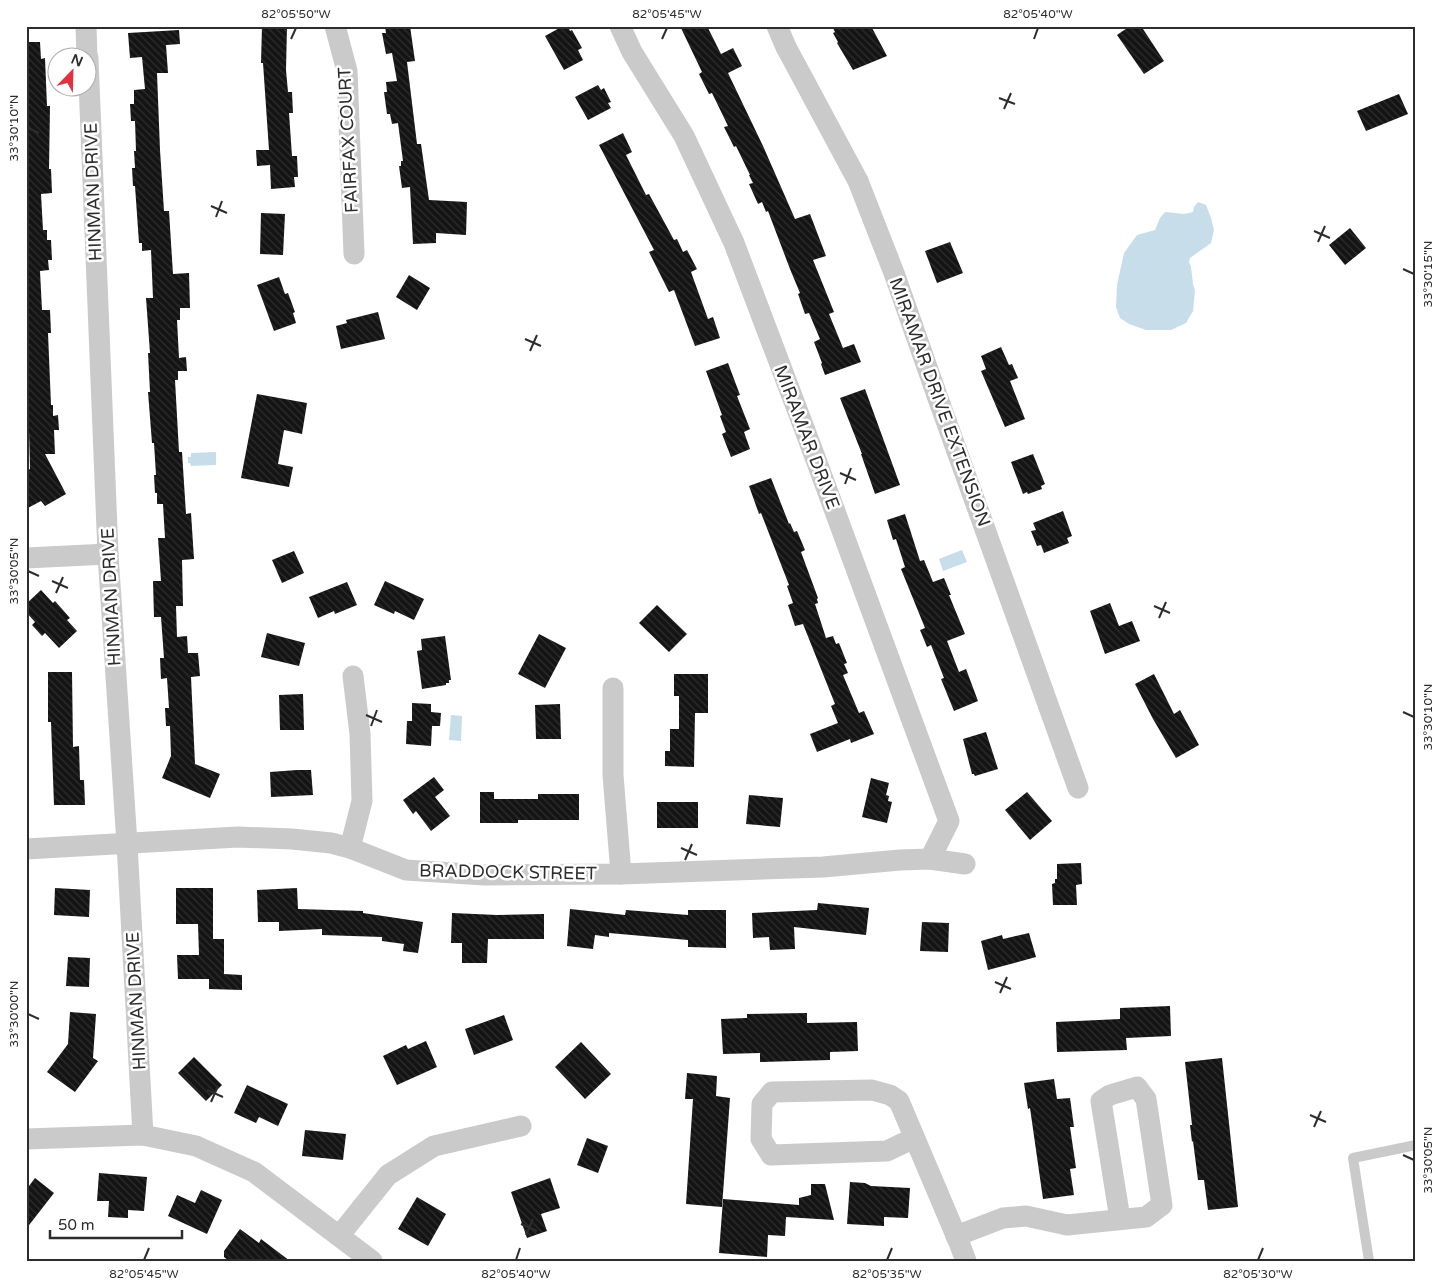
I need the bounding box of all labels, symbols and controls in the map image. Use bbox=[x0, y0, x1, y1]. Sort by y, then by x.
text: 82°05'50"W bbox=[261, 7, 331, 21]
text: 82°05'45"W bbox=[632, 7, 702, 21]
text: 82°05'40"W bbox=[1003, 7, 1073, 21]
north arrow bbox=[48, 48, 98, 98]
text: N bbox=[68, 50, 85, 71]
street label: FAIRFAX COURT bbox=[333, 66, 363, 214]
text: 33°30'10"N bbox=[7, 95, 21, 162]
street label: HINMAN DRIVE bbox=[80, 122, 106, 262]
text: 33°30'15"N bbox=[1421, 241, 1435, 308]
street label: MIRAMAR DRIVE EXTENSION bbox=[885, 274, 995, 530]
street label: MIRAMAR DRIVE bbox=[769, 362, 845, 512]
street label: HINMAN DRIVE bbox=[96, 527, 126, 667]
text: 33°30'05"N bbox=[7, 538, 21, 605]
text: 33°30'10"N bbox=[1421, 684, 1435, 751]
street label: BRADDOCK STREET bbox=[419, 859, 597, 885]
street label: HINMAN DRIVE bbox=[121, 931, 151, 1071]
text: 33°30'00"N bbox=[7, 981, 21, 1048]
text: 33°30'05"N bbox=[1421, 1127, 1435, 1194]
scale bar bbox=[50, 1207, 182, 1239]
text: 50 m bbox=[58, 1216, 95, 1234]
text: 82°05'45"W bbox=[109, 1267, 179, 1281]
text: 82°05'40"W bbox=[481, 1267, 551, 1281]
text: 82°05'35"W bbox=[852, 1267, 922, 1281]
text: 82°05'30"W bbox=[1223, 1267, 1293, 1281]

